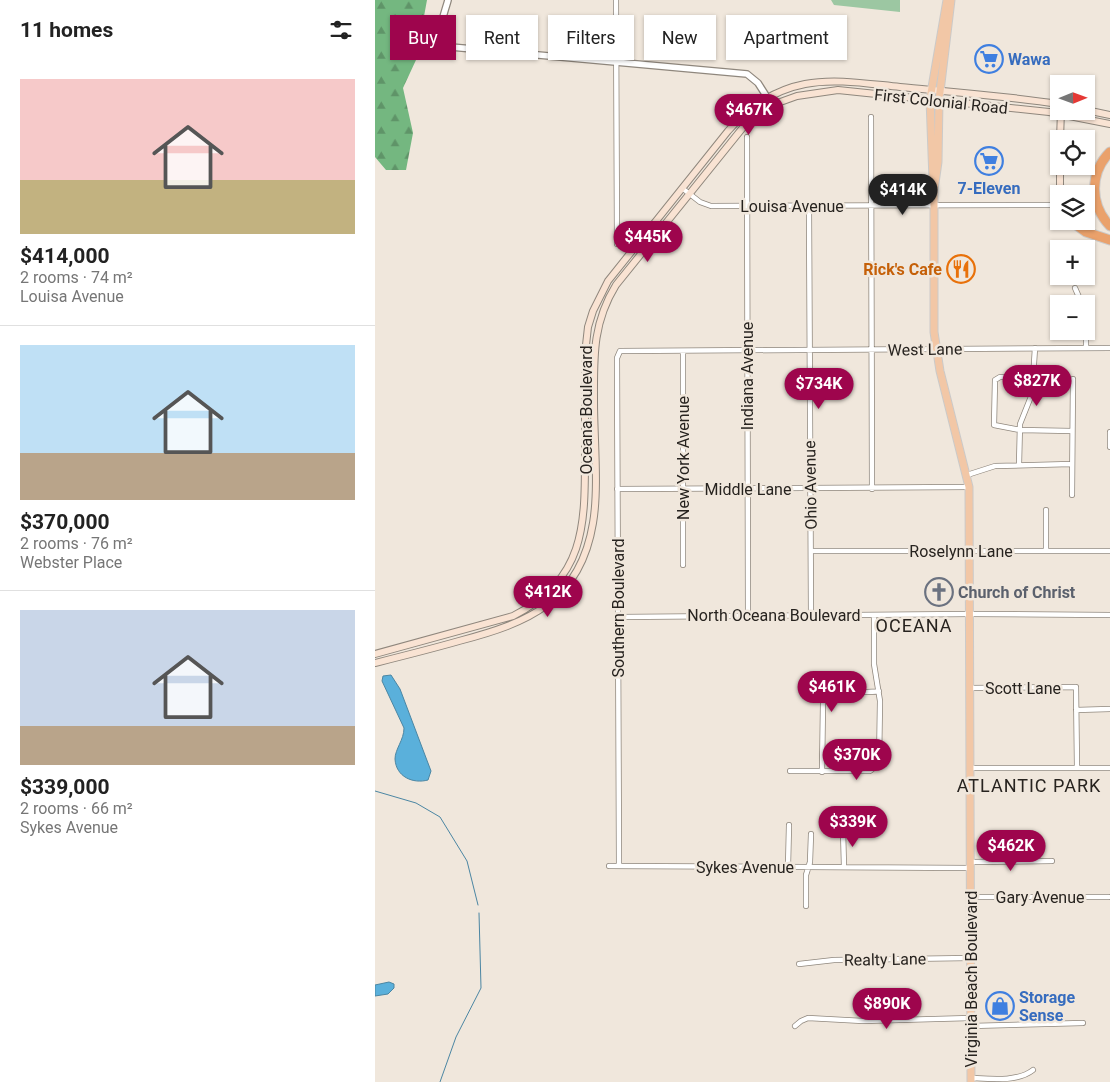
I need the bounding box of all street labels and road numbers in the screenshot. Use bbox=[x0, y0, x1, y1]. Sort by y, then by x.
street label: First Colonial Road bbox=[873, 85, 1009, 118]
street label: Louisa Avenue bbox=[740, 197, 844, 216]
street label: Indiana Avenue bbox=[738, 322, 757, 430]
street label: West Lane bbox=[888, 339, 962, 360]
street label: Oceana Boulevard bbox=[577, 346, 596, 474]
street label: New York Avenue bbox=[674, 396, 693, 520]
street label: Ohio Avenue bbox=[800, 440, 821, 530]
street label: Middle Lane bbox=[705, 480, 791, 499]
street label: Southern Boulevard bbox=[609, 538, 628, 678]
street label: Roselynn Lane bbox=[909, 542, 1013, 561]
street label: North Oceana Boulevard bbox=[687, 606, 861, 625]
street label: Scott Lane bbox=[985, 679, 1061, 698]
street label: Sykes Avenue bbox=[696, 858, 794, 877]
street label: Gary Avenue bbox=[995, 888, 1085, 907]
street label: Virginia Beach Boulevard bbox=[962, 891, 981, 1067]
street label: Realty Lane bbox=[844, 949, 926, 970]

